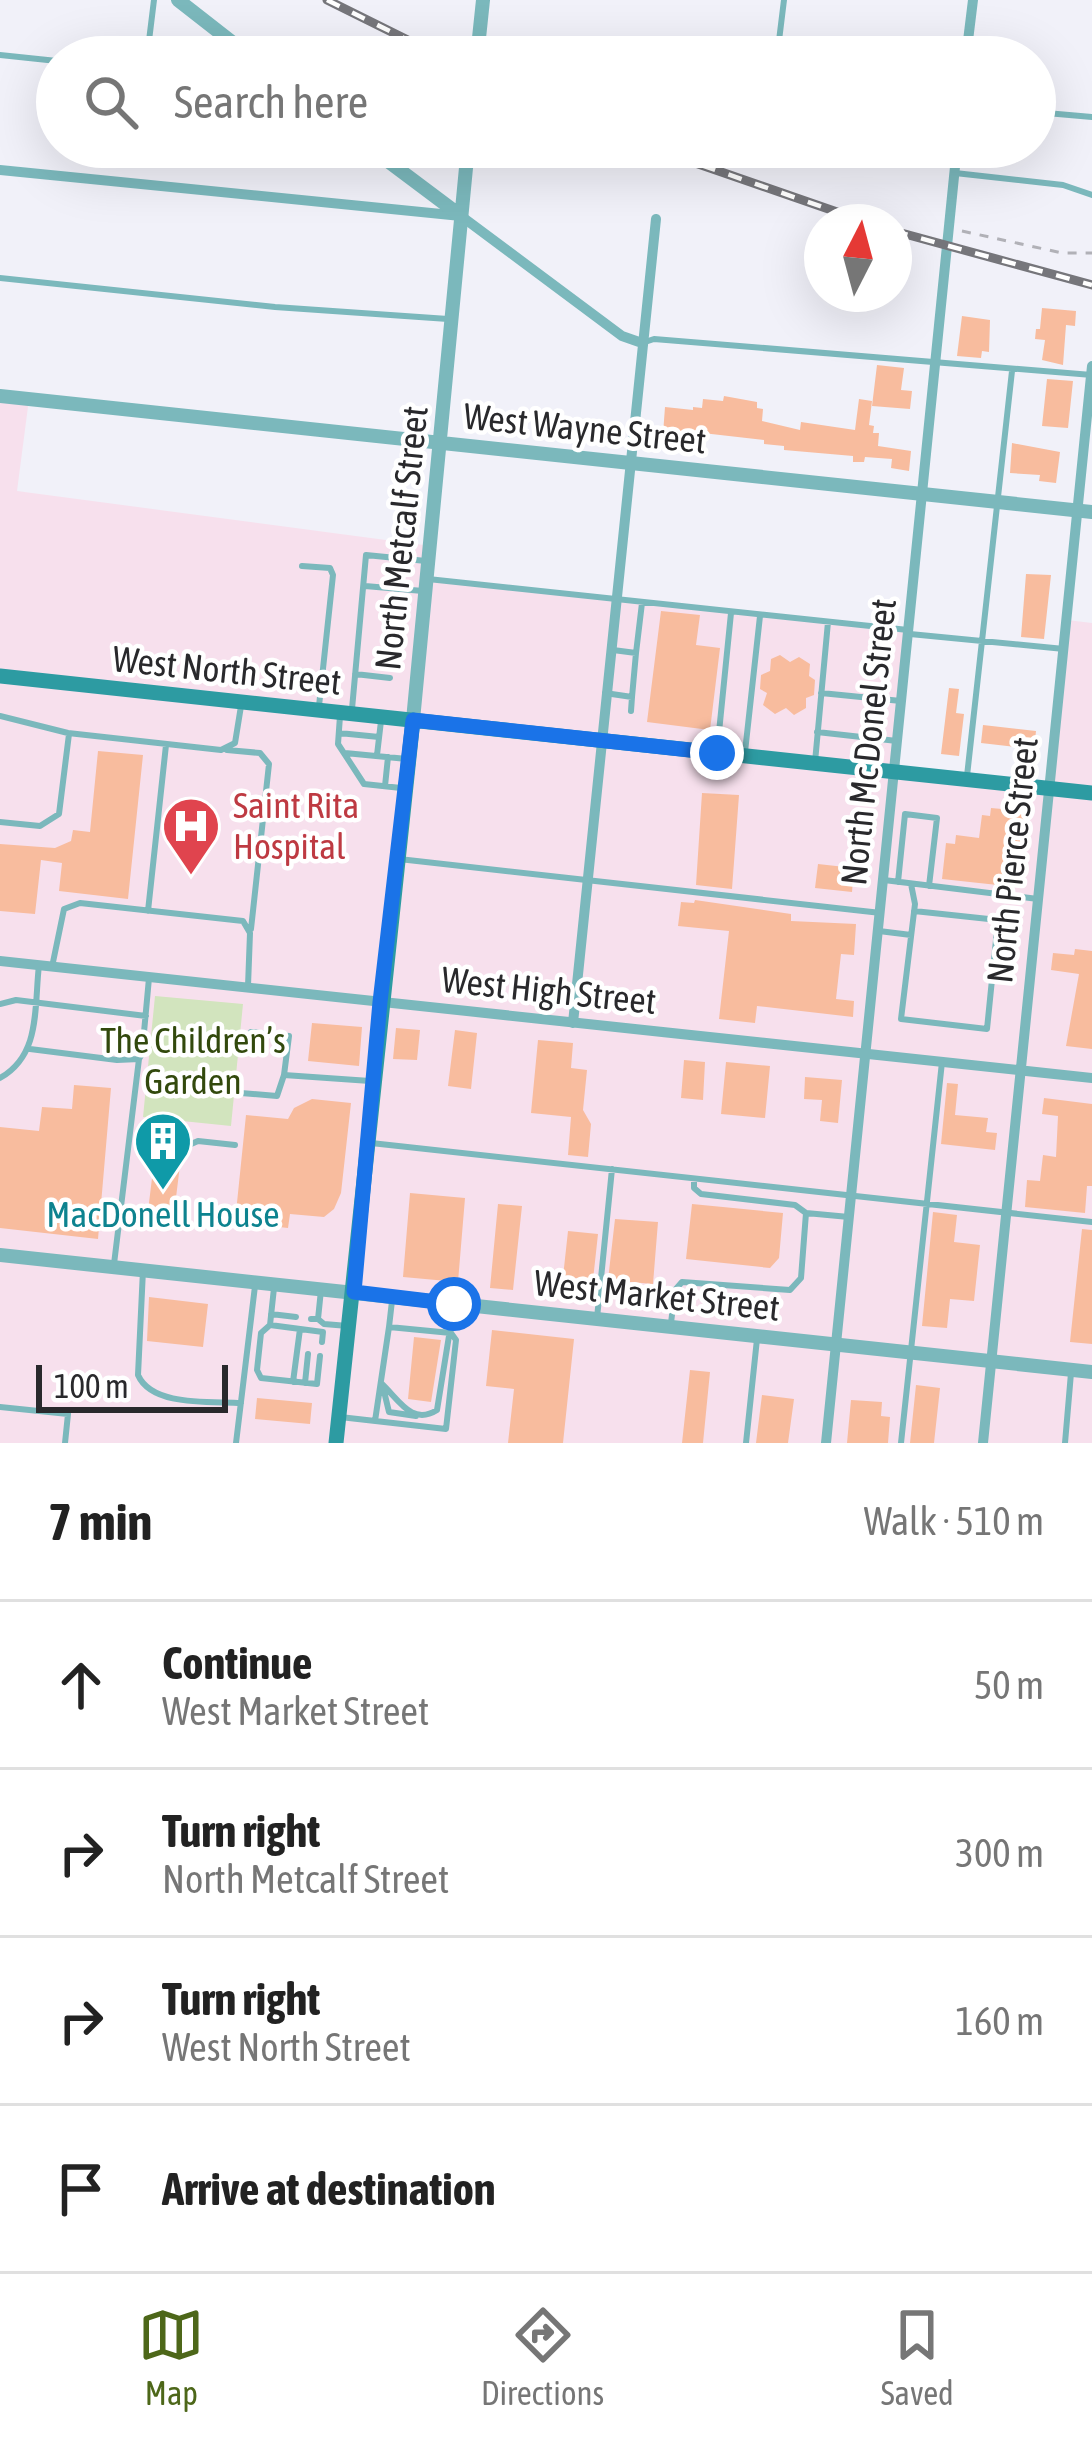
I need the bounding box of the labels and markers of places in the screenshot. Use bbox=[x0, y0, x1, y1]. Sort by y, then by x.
place label: Saint Rita Hospital bbox=[233, 784, 359, 867]
hospital icon: Saint Rita Hospital bbox=[160, 795, 222, 877]
building icon: MacDonell House bbox=[132, 1110, 194, 1192]
place label: MacDonell House bbox=[46, 1193, 280, 1235]

